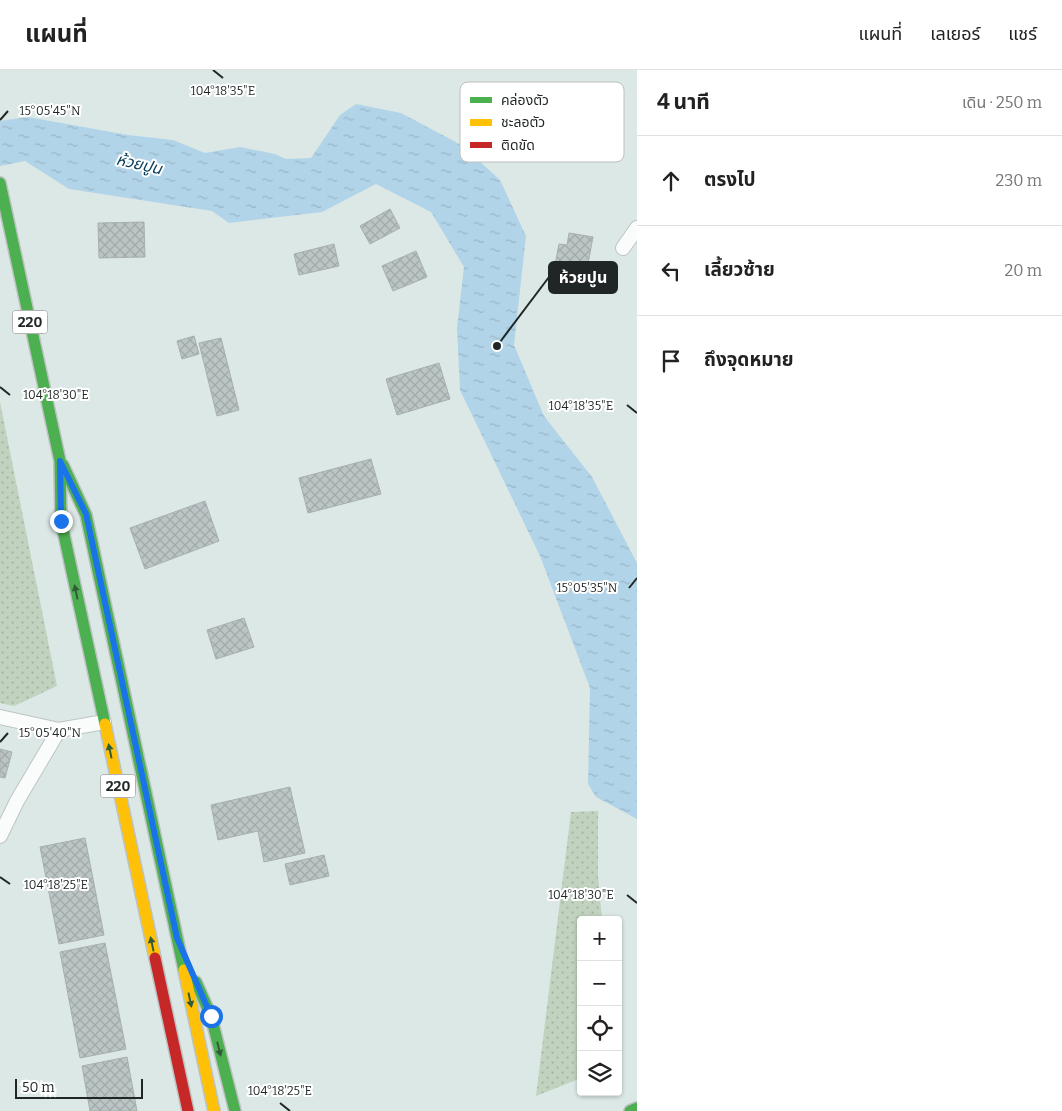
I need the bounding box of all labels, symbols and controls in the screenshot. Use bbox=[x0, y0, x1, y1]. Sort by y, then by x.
text: แผนที่ bbox=[25, 20, 88, 48]
text: แผนที่ bbox=[858, 23, 902, 45]
text: เลเยอร์ bbox=[930, 23, 980, 45]
text: แชร์ bbox=[1008, 23, 1037, 45]
legend bbox=[460, 82, 624, 162]
text: 104°18'35"E bbox=[191, 84, 255, 98]
text: 4 นาที bbox=[657, 89, 710, 115]
text: คล่องตัว bbox=[501, 92, 549, 109]
text: เดิน · 250 m bbox=[962, 93, 1042, 112]
text: 15°05'45"N bbox=[20, 104, 81, 118]
text: ชะลอตัว bbox=[501, 114, 545, 131]
text: ติดขัด bbox=[501, 137, 535, 154]
water label: ห้วยปูน bbox=[114, 150, 165, 180]
icon: ahead bbox=[657, 167, 685, 195]
text: ตรงไป bbox=[704, 168, 756, 191]
text: 230 m bbox=[995, 171, 1042, 190]
icon: left bbox=[657, 257, 685, 285]
text: เลี้ยวซ้าย bbox=[704, 258, 775, 281]
text: 20 m bbox=[1005, 261, 1042, 280]
callout: ห้วยปูน bbox=[549, 262, 617, 293]
text: ห้วยปูน bbox=[559, 268, 607, 288]
road number: 220 bbox=[12, 310, 48, 334]
icon: arrive bbox=[657, 347, 685, 375]
text: ถึงจุดหมาย bbox=[704, 348, 794, 371]
text: 104°18'30"E bbox=[23, 388, 89, 402]
text: 104°18'35"E bbox=[549, 399, 613, 413]
route end bbox=[50, 510, 73, 533]
text: 15°05'35"N bbox=[557, 581, 618, 595]
one-way arrow bbox=[72, 584, 80, 599]
text: 15°05'40"N bbox=[19, 726, 82, 740]
one-way arrow bbox=[106, 743, 114, 758]
road number: 220 bbox=[100, 774, 136, 798]
text: 104°18'25"E bbox=[24, 878, 88, 892]
text: 104°18'30"E bbox=[548, 888, 614, 902]
map controls bbox=[577, 916, 622, 1096]
button: + bbox=[577, 916, 622, 961]
one-way arrow bbox=[148, 936, 156, 951]
button: − bbox=[577, 961, 622, 1006]
one-way arrow bbox=[186, 993, 194, 1008]
route start bbox=[200, 1005, 223, 1028]
button: locate bbox=[577, 1006, 622, 1051]
one-way arrow bbox=[215, 1041, 223, 1056]
button: layers bbox=[577, 1051, 622, 1096]
scale bar bbox=[15, 1076, 142, 1099]
text: 50 m bbox=[22, 1079, 55, 1096]
text: 104°18'25"E bbox=[248, 1084, 312, 1098]

